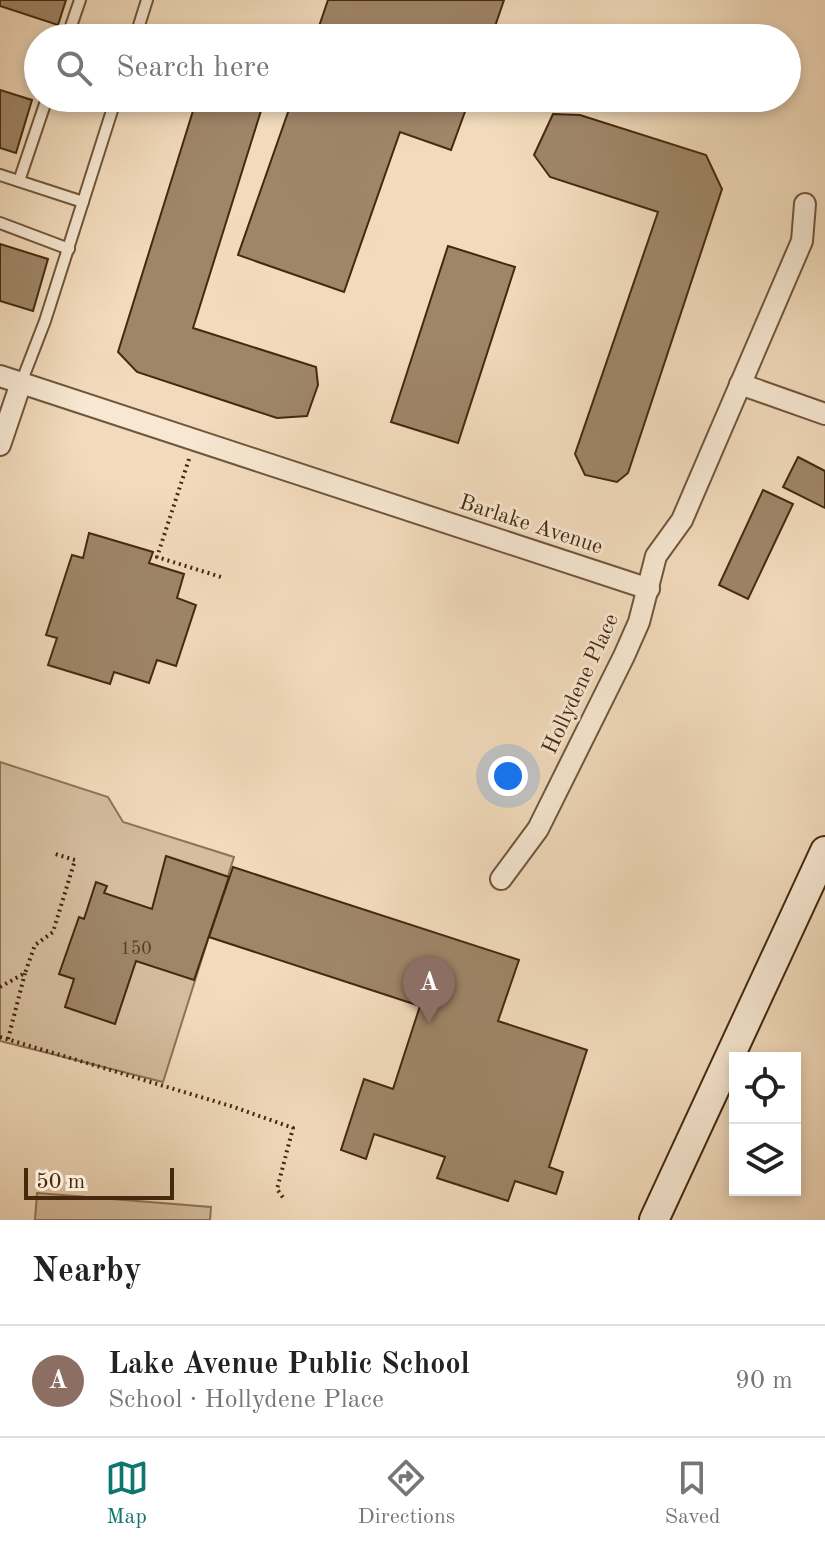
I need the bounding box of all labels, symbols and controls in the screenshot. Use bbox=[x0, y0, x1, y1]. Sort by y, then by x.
search box bbox=[24, 24, 801, 112]
icon: search bbox=[52, 46, 96, 90]
text: Search here bbox=[116, 53, 270, 83]
street label: Barlake Avenue bbox=[457, 491, 605, 559]
street label: Hollydene Place bbox=[539, 610, 623, 758]
your location bbox=[488, 756, 528, 796]
house number: 150 bbox=[120, 940, 152, 958]
pin: A bbox=[403, 957, 455, 1023]
map controls bbox=[729, 1052, 801, 1196]
button: locate bbox=[729, 1052, 801, 1124]
button: layers bbox=[729, 1124, 801, 1196]
scale bar bbox=[24, 1164, 174, 1200]
text: 50 m bbox=[36, 1171, 85, 1193]
text: Nearby bbox=[32, 1255, 142, 1289]
text: Lake Avenue Public School bbox=[108, 1350, 470, 1380]
text: A bbox=[48, 1368, 68, 1394]
text: 90 m bbox=[735, 1368, 793, 1394]
text: School · Hollydene Place bbox=[108, 1387, 384, 1413]
tab: Map bbox=[105, 1456, 149, 1531]
tab: Directions bbox=[358, 1456, 455, 1531]
tab: Saved bbox=[664, 1456, 720, 1531]

